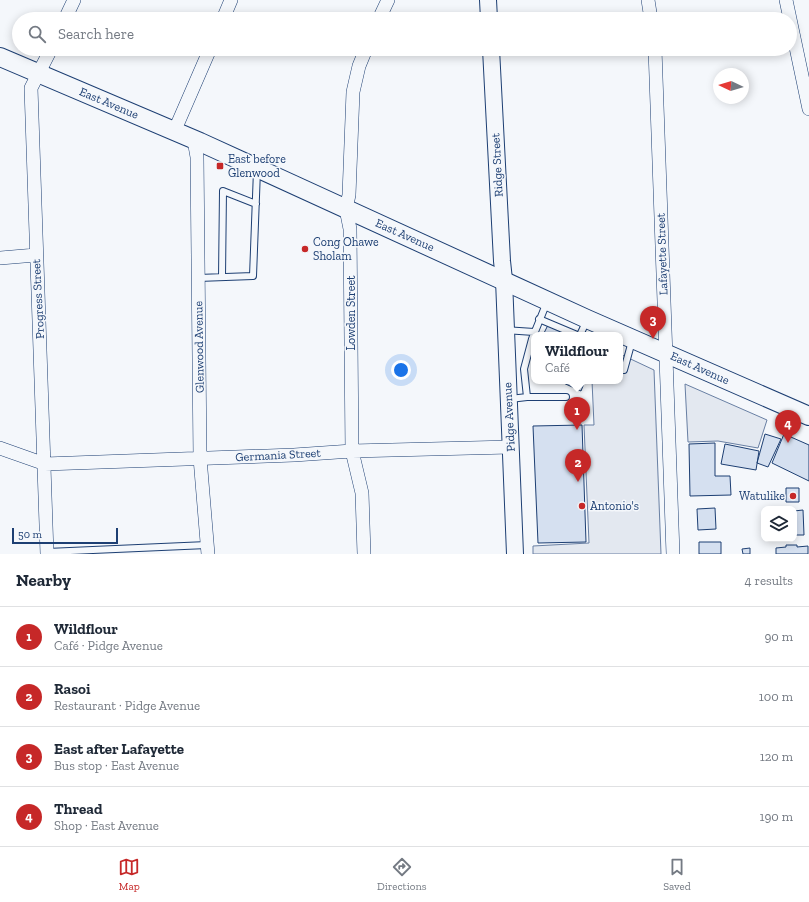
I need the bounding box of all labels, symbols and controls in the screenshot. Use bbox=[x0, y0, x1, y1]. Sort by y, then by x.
search box bbox=[12, 12, 797, 56]
icon: search bbox=[26, 23, 48, 45]
text: Search here bbox=[58, 25, 134, 43]
north arrow bbox=[713, 68, 749, 104]
street label: East Avenue bbox=[77, 84, 141, 122]
street label: Ridge Street bbox=[488, 132, 506, 197]
place label: East before Glenwood bbox=[228, 152, 286, 180]
marker: East before Glenwood bbox=[215, 161, 225, 171]
street label: Lafayette Street bbox=[654, 212, 670, 295]
street label: East Avenue bbox=[373, 216, 437, 254]
place label: Cong Ohawe Sholam bbox=[313, 235, 379, 263]
marker: Cong Ohawe Sholam bbox=[300, 244, 310, 254]
street label: Progress Street bbox=[29, 258, 47, 339]
street label: Lowden Street bbox=[344, 275, 358, 351]
street label: Glenwood Avenue bbox=[191, 300, 207, 393]
pin: 3 bbox=[640, 306, 666, 339]
popup bbox=[531, 332, 623, 384]
text: Wildflour bbox=[545, 342, 609, 360]
street label: East Avenue bbox=[668, 349, 732, 387]
your location bbox=[391, 360, 411, 380]
text: Café bbox=[545, 360, 570, 375]
street label: Pidge Avenue bbox=[500, 382, 518, 452]
pin: 1 bbox=[564, 397, 590, 430]
pin: 4 bbox=[775, 410, 801, 443]
street label: Germania Street bbox=[235, 446, 322, 464]
pin: 2 bbox=[565, 449, 591, 482]
place label: Watulike bbox=[739, 489, 785, 503]
marker: Watulike bbox=[788, 491, 798, 501]
place label: Antonio's bbox=[590, 499, 639, 513]
marker: Antonio's bbox=[577, 501, 587, 511]
map controls bbox=[761, 506, 797, 542]
button: layers bbox=[761, 506, 797, 542]
scale bar bbox=[12, 526, 118, 545]
text: 50 m bbox=[18, 528, 42, 541]
text: Nearby bbox=[16, 570, 71, 590]
text: 4 results bbox=[745, 573, 793, 588]
text: Wildflour bbox=[54, 620, 118, 638]
text: 1 bbox=[26, 629, 32, 644]
text: 90 m bbox=[764, 629, 793, 644]
text: Café · Pidge Avenue bbox=[54, 638, 163, 653]
text: Rasoi bbox=[54, 680, 90, 698]
text: 2 bbox=[26, 689, 32, 704]
text: 100 m bbox=[759, 689, 793, 704]
text: Restaurant · Pidge Avenue bbox=[54, 698, 200, 713]
text: East after Lafayette bbox=[54, 740, 184, 758]
text: 3 bbox=[26, 749, 32, 764]
text: 120 m bbox=[760, 749, 793, 764]
text: Bus stop · East Avenue bbox=[54, 758, 179, 773]
text: Thread bbox=[54, 800, 102, 818]
text: 4 bbox=[25, 809, 33, 824]
text: 190 m bbox=[759, 809, 793, 824]
text: Shop · East Avenue bbox=[54, 818, 159, 833]
tab: Map bbox=[118, 856, 140, 893]
tab: Directions bbox=[377, 856, 427, 893]
tab: Saved bbox=[663, 856, 691, 893]

